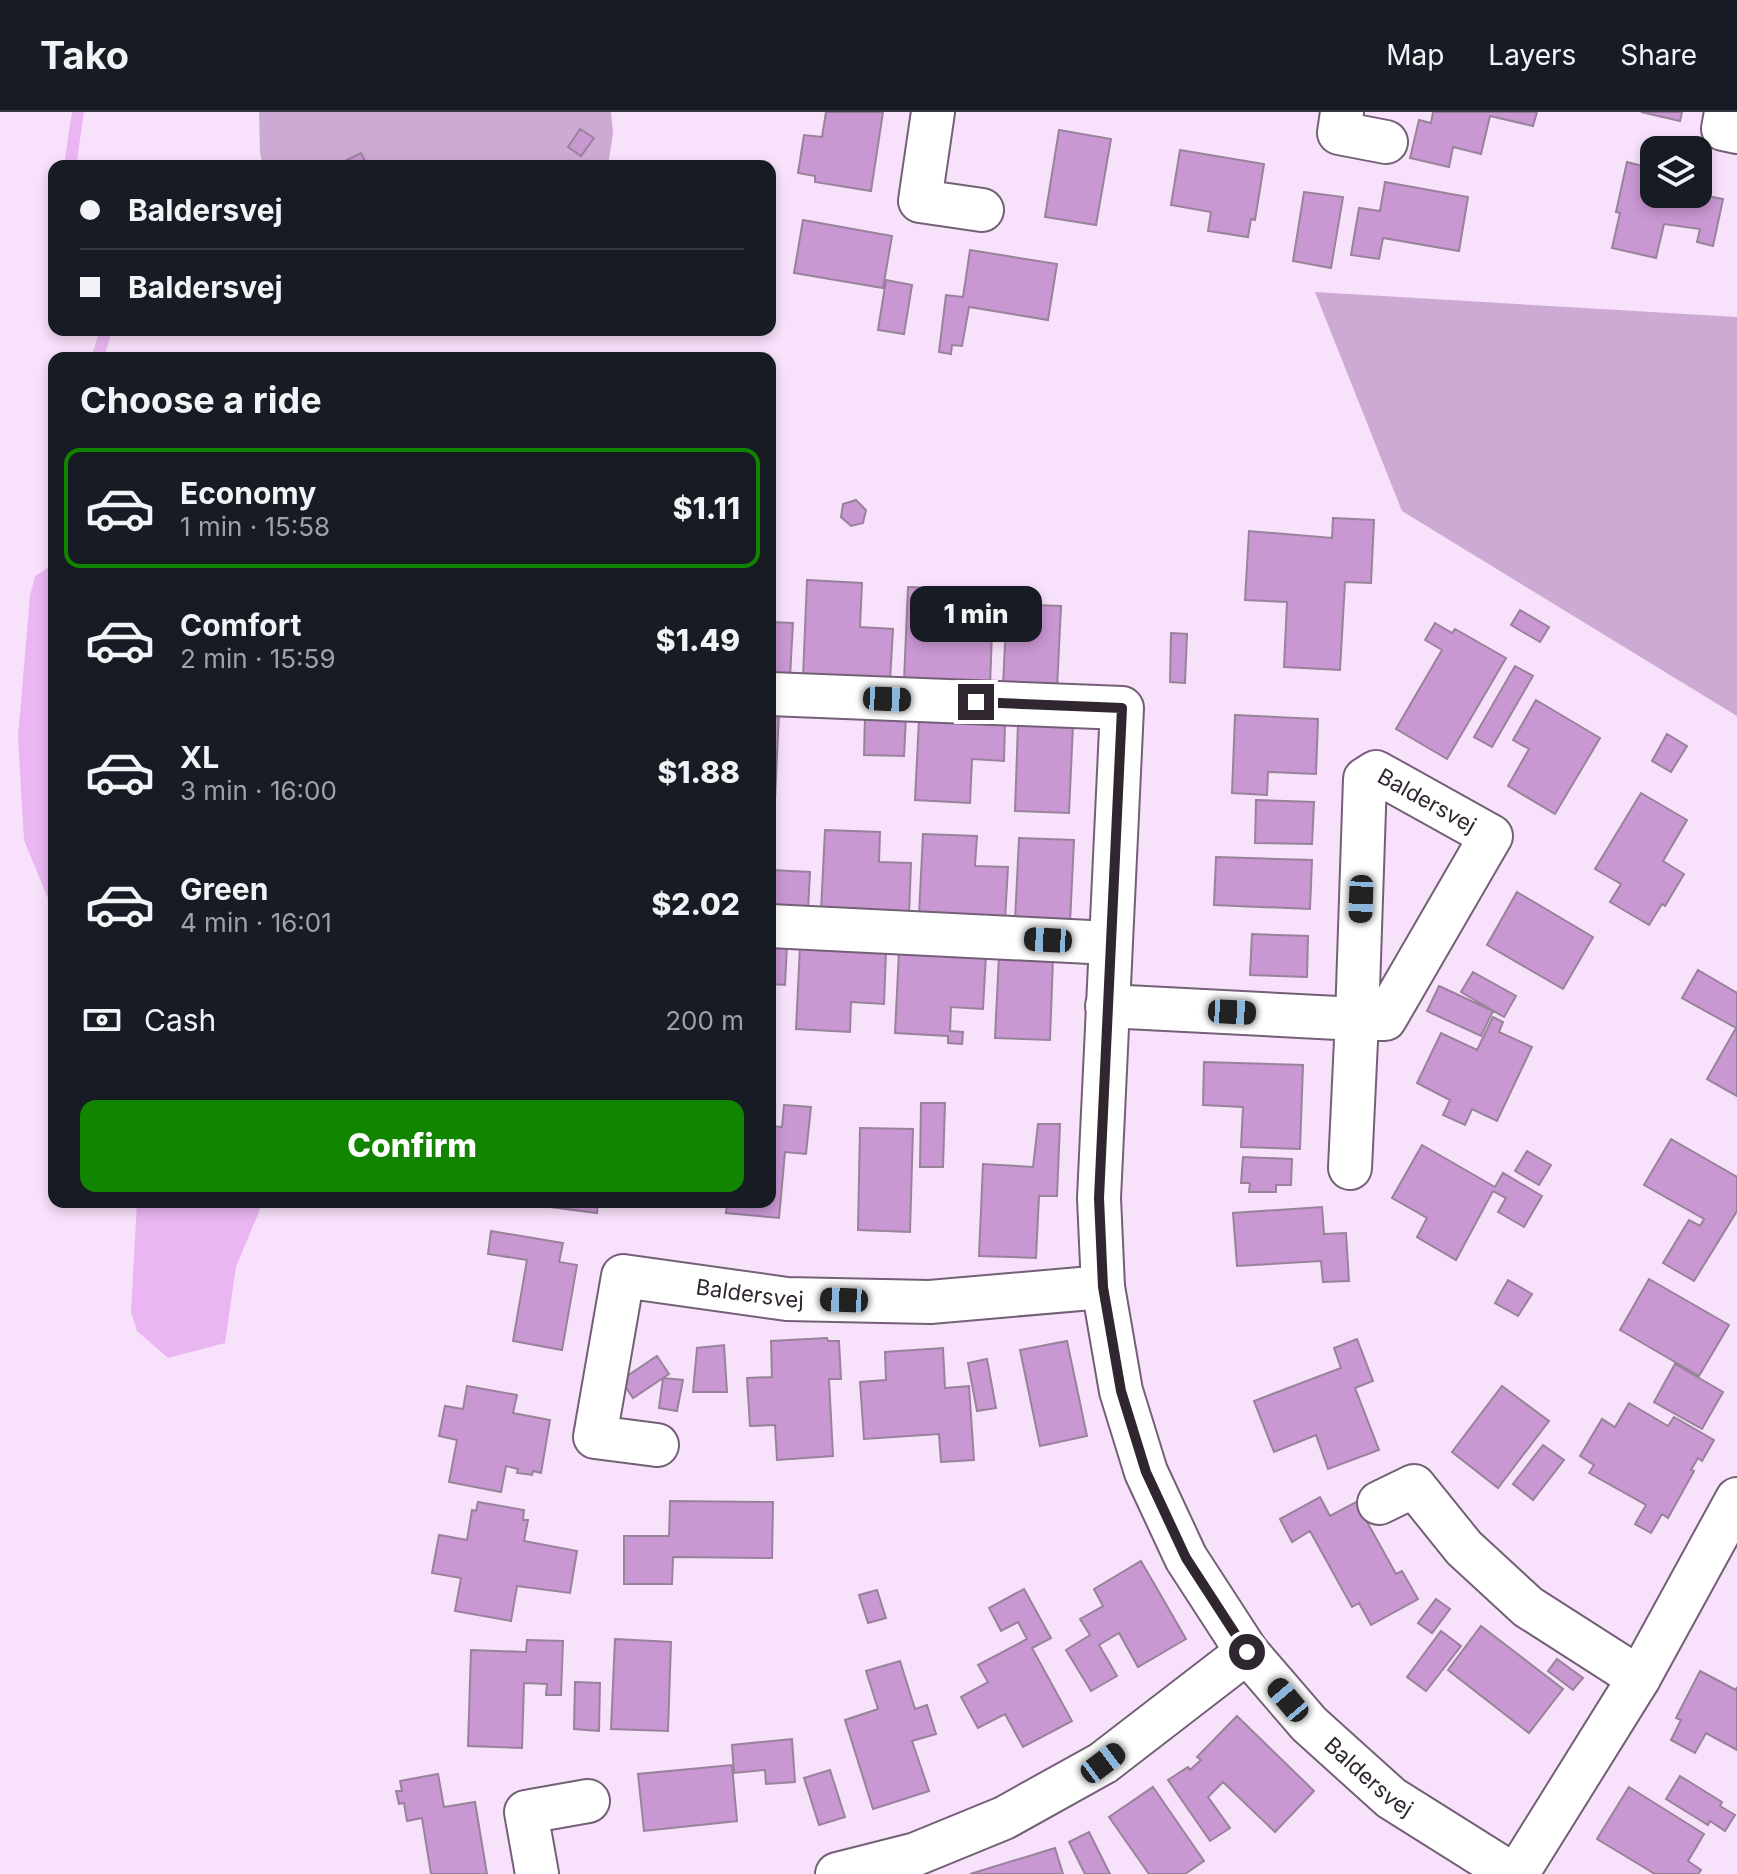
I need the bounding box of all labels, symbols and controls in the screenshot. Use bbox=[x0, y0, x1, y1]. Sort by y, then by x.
text: Tako bbox=[40, 32, 129, 78]
text: Map bbox=[1386, 38, 1444, 72]
text: Layers bbox=[1488, 38, 1576, 72]
text: Share bbox=[1620, 38, 1697, 72]
map controls bbox=[1640, 136, 1712, 208]
button: layers bbox=[1640, 136, 1712, 208]
text: Baldersvej bbox=[128, 192, 283, 228]
text: Baldersvej bbox=[128, 269, 283, 305]
text: Choose a ride bbox=[80, 378, 322, 422]
icon: car bbox=[84, 472, 156, 544]
text: Economy bbox=[180, 475, 316, 511]
text: $1.11 bbox=[673, 490, 740, 526]
text: 1 min · 15:58 bbox=[180, 511, 330, 542]
callout: 1 min bbox=[910, 586, 1042, 642]
text: 1 min bbox=[943, 598, 1009, 629]
icon: car bbox=[84, 604, 156, 676]
text: Comfort bbox=[180, 607, 301, 643]
text: $1.49 bbox=[656, 622, 740, 658]
text: 2 min · 15:59 bbox=[180, 643, 336, 674]
route end bbox=[958, 684, 994, 720]
car bbox=[863, 686, 911, 712]
icon: car bbox=[84, 736, 156, 808]
text: XL bbox=[180, 739, 219, 775]
text: $1.88 bbox=[657, 754, 740, 790]
street label: Baldersvej bbox=[1373, 763, 1481, 838]
text: 3 min · 16:00 bbox=[180, 775, 337, 806]
icon: car bbox=[84, 868, 156, 940]
text: Green bbox=[180, 871, 268, 907]
car bbox=[1348, 875, 1374, 923]
text: $2.02 bbox=[652, 886, 740, 922]
text: 4 min · 16:01 bbox=[180, 907, 332, 938]
car bbox=[1023, 927, 1073, 953]
icon: cash bbox=[80, 998, 124, 1042]
car bbox=[1207, 999, 1257, 1025]
text: Cash bbox=[144, 1002, 216, 1038]
text: 200 m bbox=[665, 1005, 744, 1036]
button: Confirm bbox=[80, 1100, 744, 1192]
street label: Baldersvej bbox=[694, 1273, 804, 1312]
car bbox=[820, 1287, 868, 1313]
route start bbox=[1229, 1634, 1265, 1670]
car bbox=[1263, 1674, 1313, 1726]
street label: Baldersvej bbox=[1319, 1732, 1418, 1822]
car bbox=[1077, 1739, 1129, 1787]

